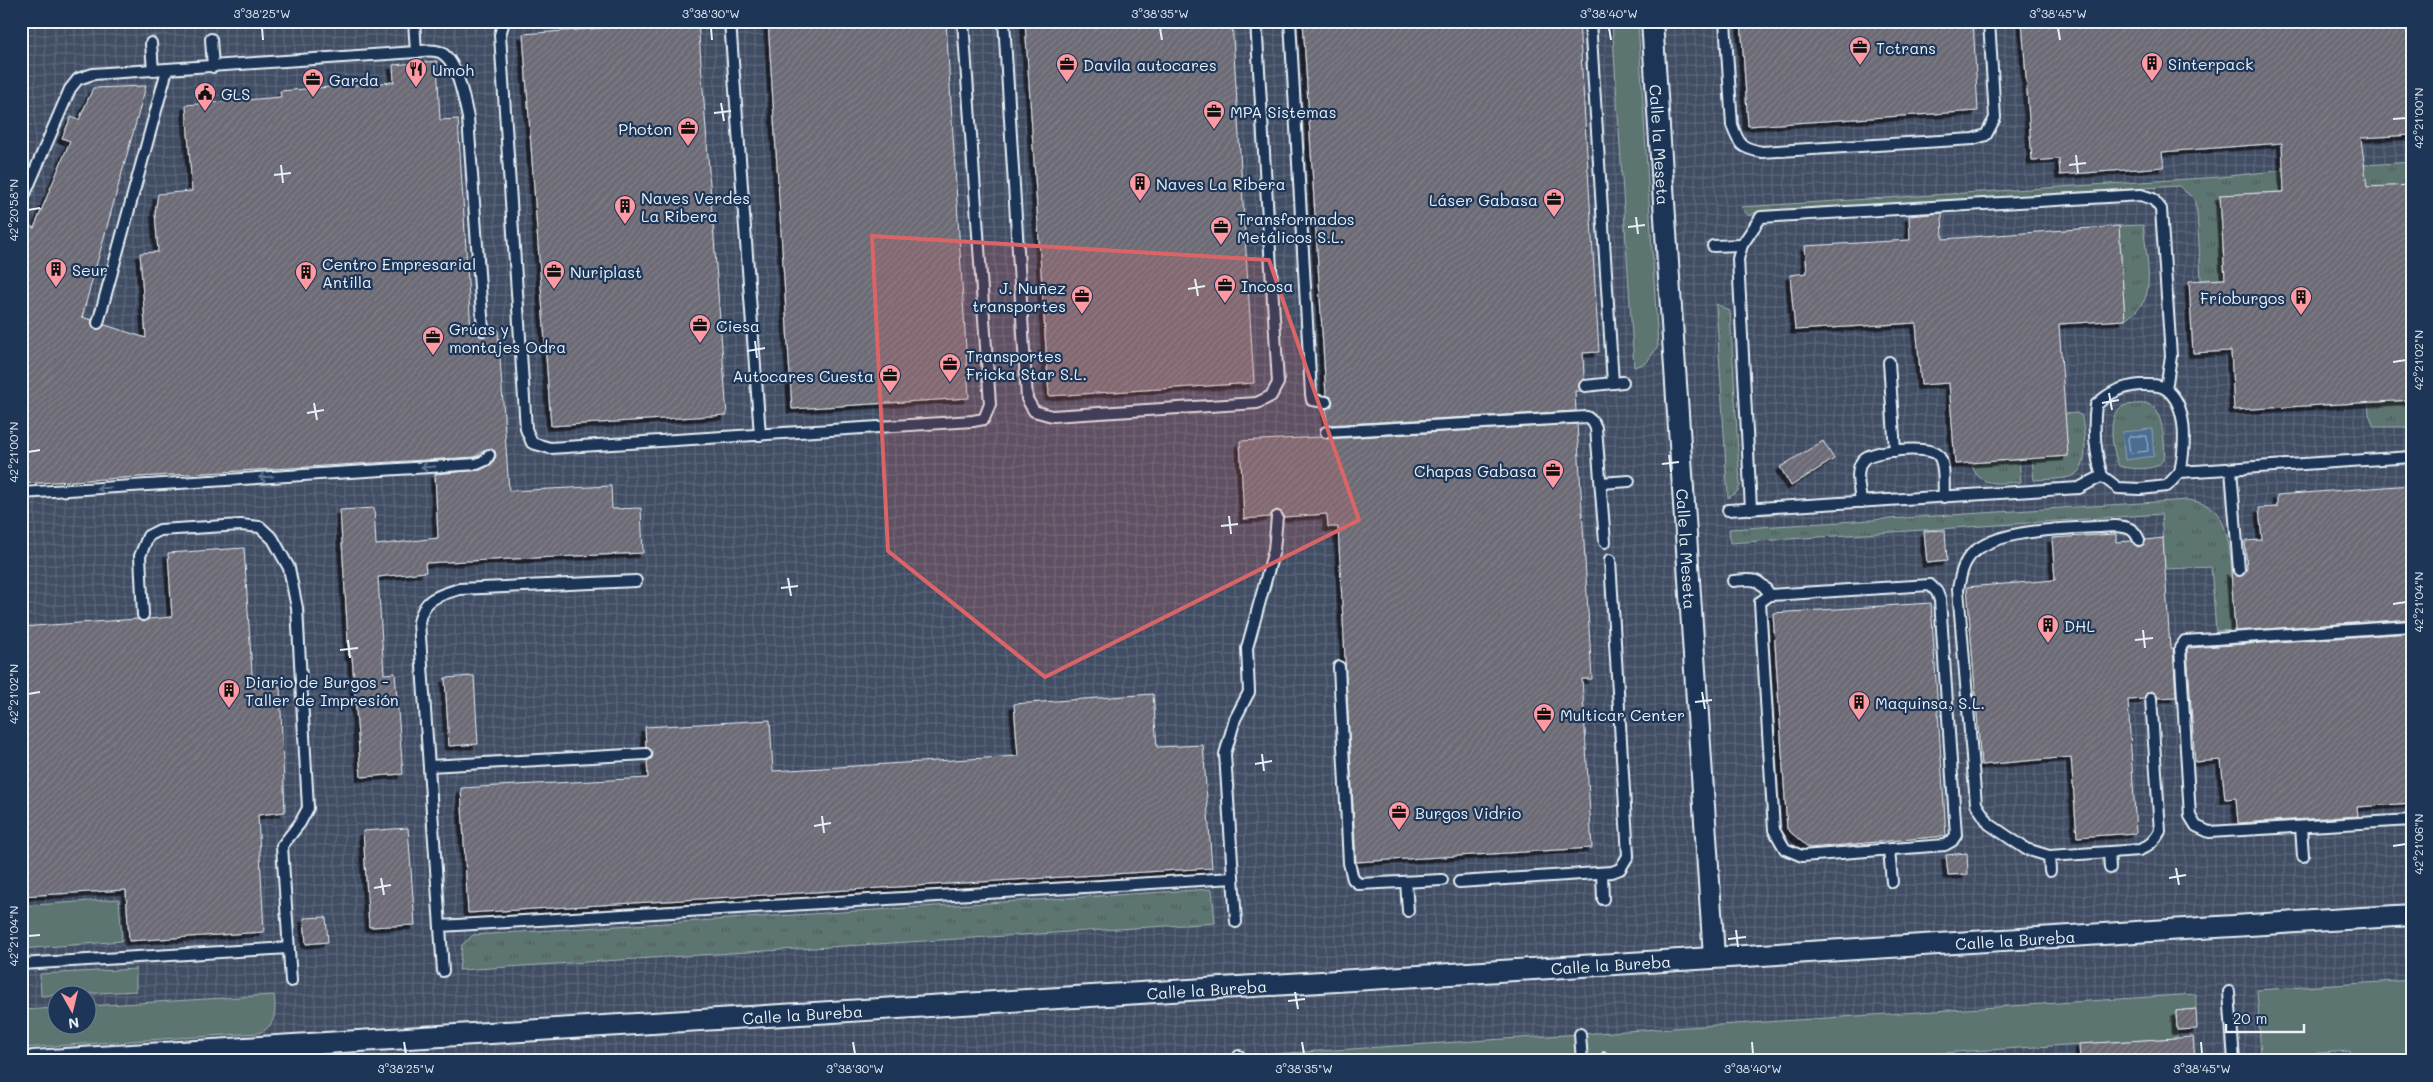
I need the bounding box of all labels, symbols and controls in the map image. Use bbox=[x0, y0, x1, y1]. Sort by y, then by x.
text: 3°38'25"W bbox=[233, 5, 291, 21]
text: 3°38'30"W bbox=[682, 5, 740, 21]
text: 3°38'35"W bbox=[1131, 5, 1189, 21]
text: 3°38'40"W bbox=[1580, 5, 1638, 21]
text: 3°38'45"W bbox=[2029, 5, 2087, 21]
office icon: Tctrans bbox=[1848, 35, 1872, 66]
place label: Tctrans bbox=[1876, 37, 1936, 58]
building icon: Sinterpack bbox=[2140, 51, 2164, 82]
office icon: Davila autocares bbox=[1055, 52, 1079, 83]
place label: Sinterpack bbox=[2168, 53, 2254, 74]
place label: Davila autocares bbox=[1083, 54, 1217, 75]
restaurant icon: Umoh bbox=[404, 57, 428, 88]
place label: Umoh bbox=[432, 59, 474, 80]
office icon: Garda bbox=[301, 67, 325, 98]
place label: Garda bbox=[329, 69, 379, 90]
public building icon: GLS bbox=[193, 81, 217, 112]
place label: GLS bbox=[221, 83, 250, 104]
street label: Calle la Meseta bbox=[1646, 84, 1675, 206]
text: 42°21'00"N bbox=[2410, 88, 2426, 148]
office icon: MPA Sistemas bbox=[1202, 99, 1226, 130]
place label: MPA Sistemas bbox=[1230, 101, 1337, 122]
office icon: Photon bbox=[676, 116, 700, 147]
place label: Photon bbox=[618, 118, 672, 139]
building icon: Naves La Ribera bbox=[1128, 171, 1152, 202]
place label: Naves La Ribera bbox=[1156, 173, 1286, 194]
text: 42°20'58"N bbox=[5, 179, 21, 241]
place label: Naves Verdes La Ribera bbox=[641, 187, 750, 226]
office icon: Láser Gabasa bbox=[1542, 187, 1566, 218]
place label: Láser Gabasa bbox=[1429, 189, 1538, 210]
building icon: Naves Verdes La Ribera bbox=[613, 194, 637, 225]
place label: Transformados Metálicos S.L. bbox=[1237, 208, 1354, 247]
office icon: Transformados Metálicos S.L. bbox=[1209, 215, 1233, 246]
place label: Centro Empresarial Antilla bbox=[322, 253, 476, 292]
building icon: Seur bbox=[44, 257, 68, 288]
place label: Seur bbox=[72, 259, 108, 280]
office icon: Nuriplast bbox=[542, 259, 566, 290]
building icon: Centro Empresarial Antilla bbox=[294, 260, 318, 291]
place label: Nuriplast bbox=[570, 261, 642, 282]
office icon: Incosa bbox=[1213, 273, 1237, 304]
place label: Incosa bbox=[1241, 275, 1294, 296]
place label: J. Nuñez transportes bbox=[972, 277, 1066, 316]
office icon: J. Nuñez transportes bbox=[1070, 284, 1094, 315]
building icon: Fríoburgos bbox=[2289, 285, 2313, 316]
place label: Fríoburgos bbox=[2200, 287, 2285, 308]
office icon: Ciesa bbox=[688, 313, 712, 344]
place label: Ciesa bbox=[716, 315, 760, 336]
place label: Grúas y montajes Odra bbox=[449, 318, 566, 357]
office icon: Grúas y montajes Odra bbox=[421, 325, 445, 356]
text: 42°21'02"N bbox=[2410, 330, 2426, 390]
place label: Transportes Fricka Star S.L. bbox=[966, 345, 1087, 384]
office icon: Transportes Fricka Star S.L. bbox=[938, 352, 962, 383]
office icon: Autocares Cuesta bbox=[878, 363, 902, 394]
place label: Autocares Cuesta bbox=[733, 365, 874, 386]
text: 42°21'00"N bbox=[5, 422, 21, 482]
office icon: Chapas Gabasa bbox=[1541, 458, 1565, 489]
place label: Chapas Gabasa bbox=[1414, 460, 1537, 481]
one-way arrow bbox=[420, 462, 436, 471]
one-way arrow bbox=[258, 473, 274, 482]
one-way arrow bbox=[96, 483, 112, 492]
street label: Calle la Meseta bbox=[1672, 488, 1701, 610]
text: 42°21'04"N bbox=[2410, 572, 2426, 632]
building icon: DHL bbox=[2036, 613, 2060, 644]
place label: DHL bbox=[2064, 615, 2095, 636]
text: 42°21'02"N bbox=[5, 664, 21, 724]
place label: Diario de Burgos - Taller de Impresión bbox=[245, 671, 399, 710]
building icon: Diario de Burgos - Taller de Impresión bbox=[217, 678, 241, 709]
building icon: Maquinsa, S.L. bbox=[1847, 690, 1871, 721]
place label: Maquinsa, S.L. bbox=[1875, 692, 1985, 713]
office icon: Multicar Center bbox=[1532, 702, 1556, 733]
place label: Multicar Center bbox=[1560, 704, 1685, 725]
office icon: Burgos Vidrio bbox=[1387, 800, 1411, 831]
place label: Burgos Vidrio bbox=[1415, 802, 1521, 823]
text: 42°21'06"N bbox=[2410, 814, 2426, 874]
text: 42°21'04"N bbox=[5, 906, 21, 966]
street label: Calle la Bureba bbox=[1955, 925, 2076, 954]
street label: Calle la Bureba bbox=[1550, 950, 1672, 978]
street label: Calle la Bureba bbox=[1146, 975, 1268, 1003]
north arrow bbox=[48, 984, 98, 1034]
street label: Calle la Bureba bbox=[742, 1000, 863, 1028]
scale bar bbox=[2226, 1002, 2303, 1034]
text: 20 m bbox=[2233, 1008, 2267, 1028]
text: N bbox=[67, 1013, 80, 1034]
text: 3°38'25"W bbox=[377, 1060, 435, 1076]
text: 3°38'30"W bbox=[826, 1060, 884, 1076]
text: 3°38'35"W bbox=[1275, 1060, 1333, 1076]
text: 3°38'40"W bbox=[1724, 1060, 1782, 1076]
text: 3°38'45"W bbox=[2173, 1060, 2231, 1076]

